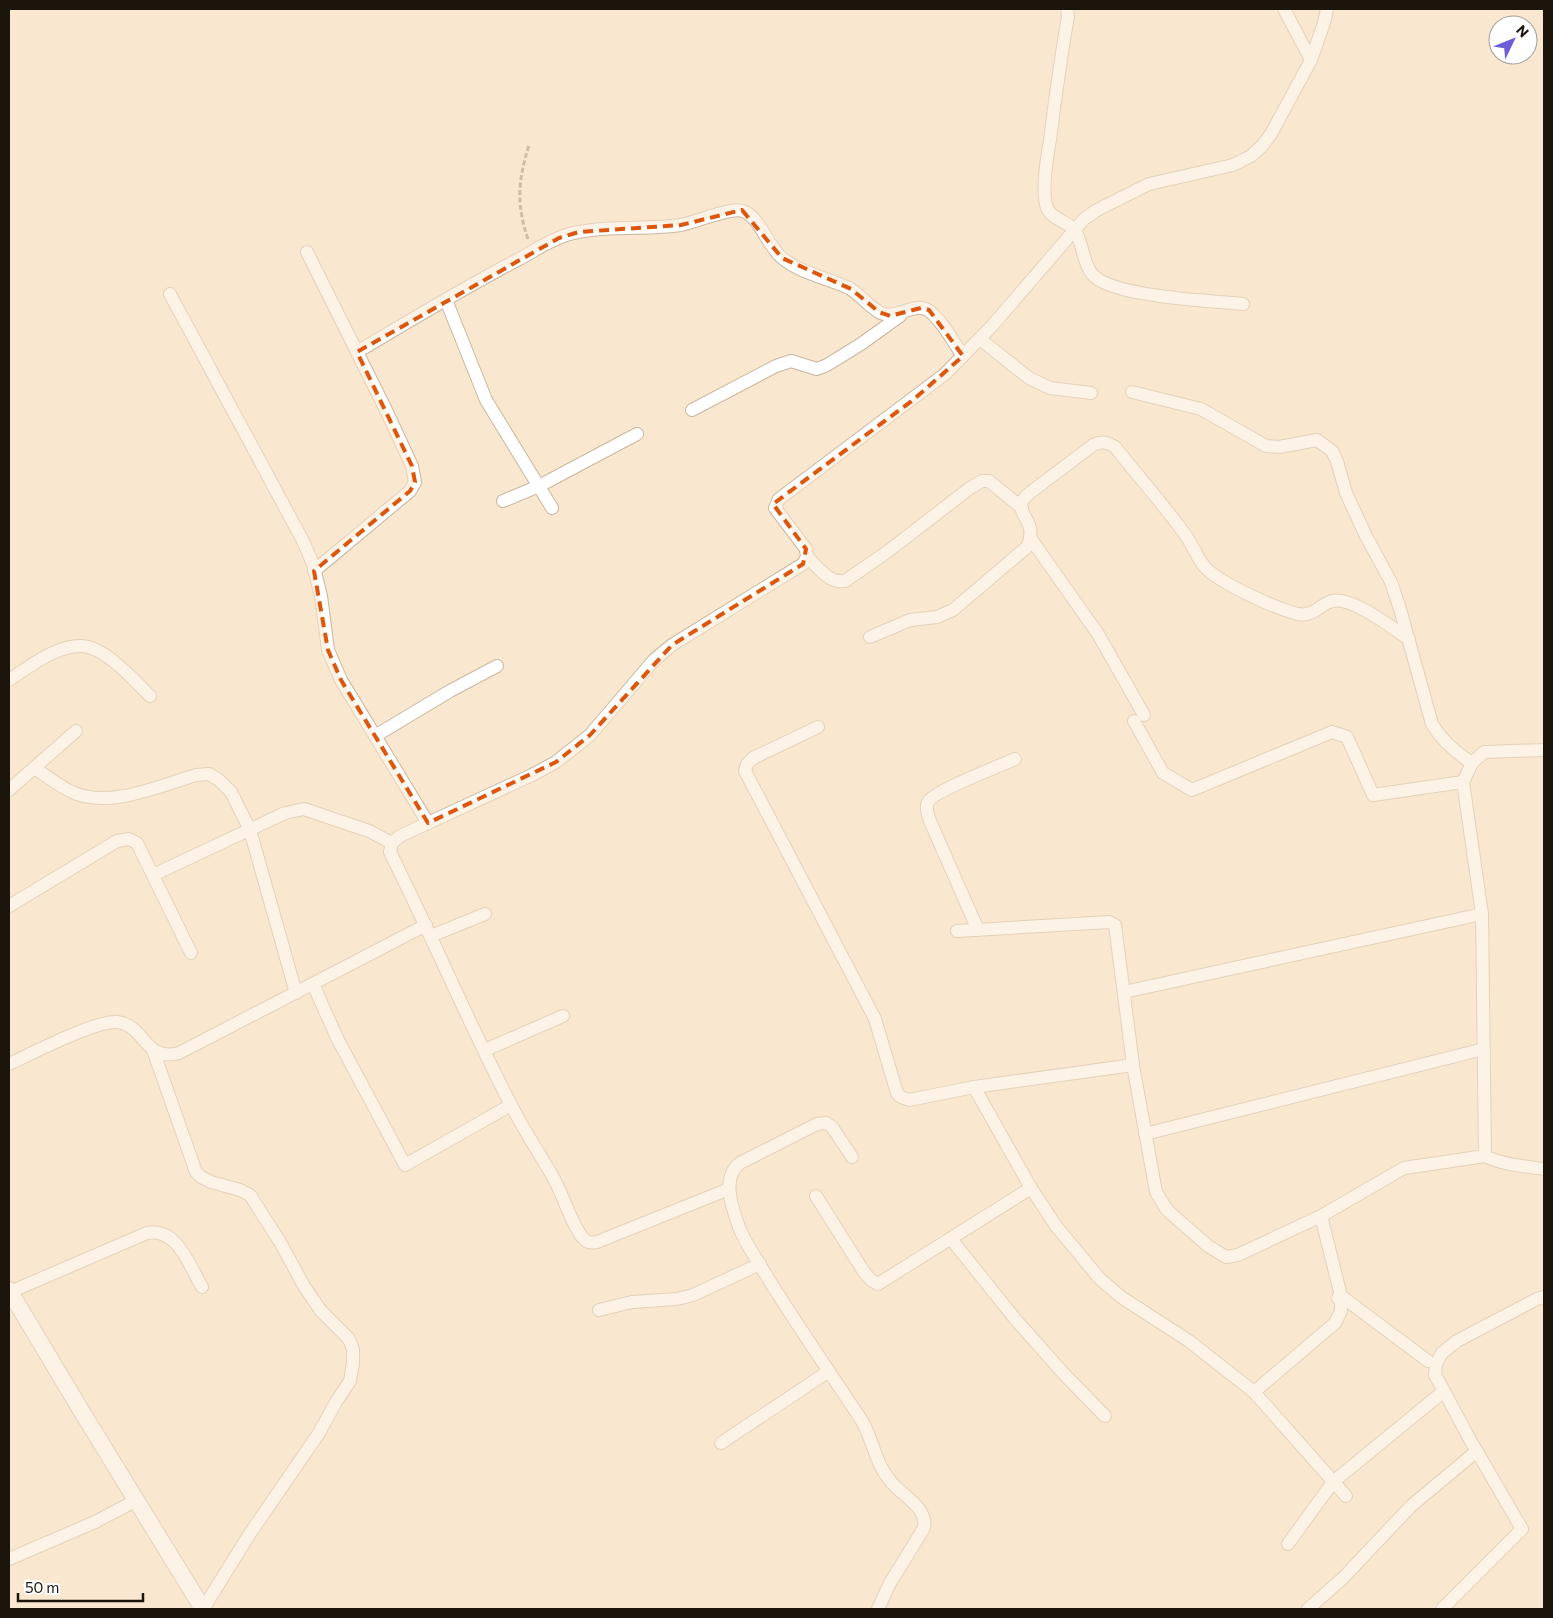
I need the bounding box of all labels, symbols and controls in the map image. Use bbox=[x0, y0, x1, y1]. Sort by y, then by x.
north arrow bbox=[1488, 15, 1538, 65]
text: N bbox=[1513, 21, 1533, 40]
scale bar bbox=[18, 1570, 142, 1602]
text: 50 m bbox=[25, 1578, 59, 1596]

